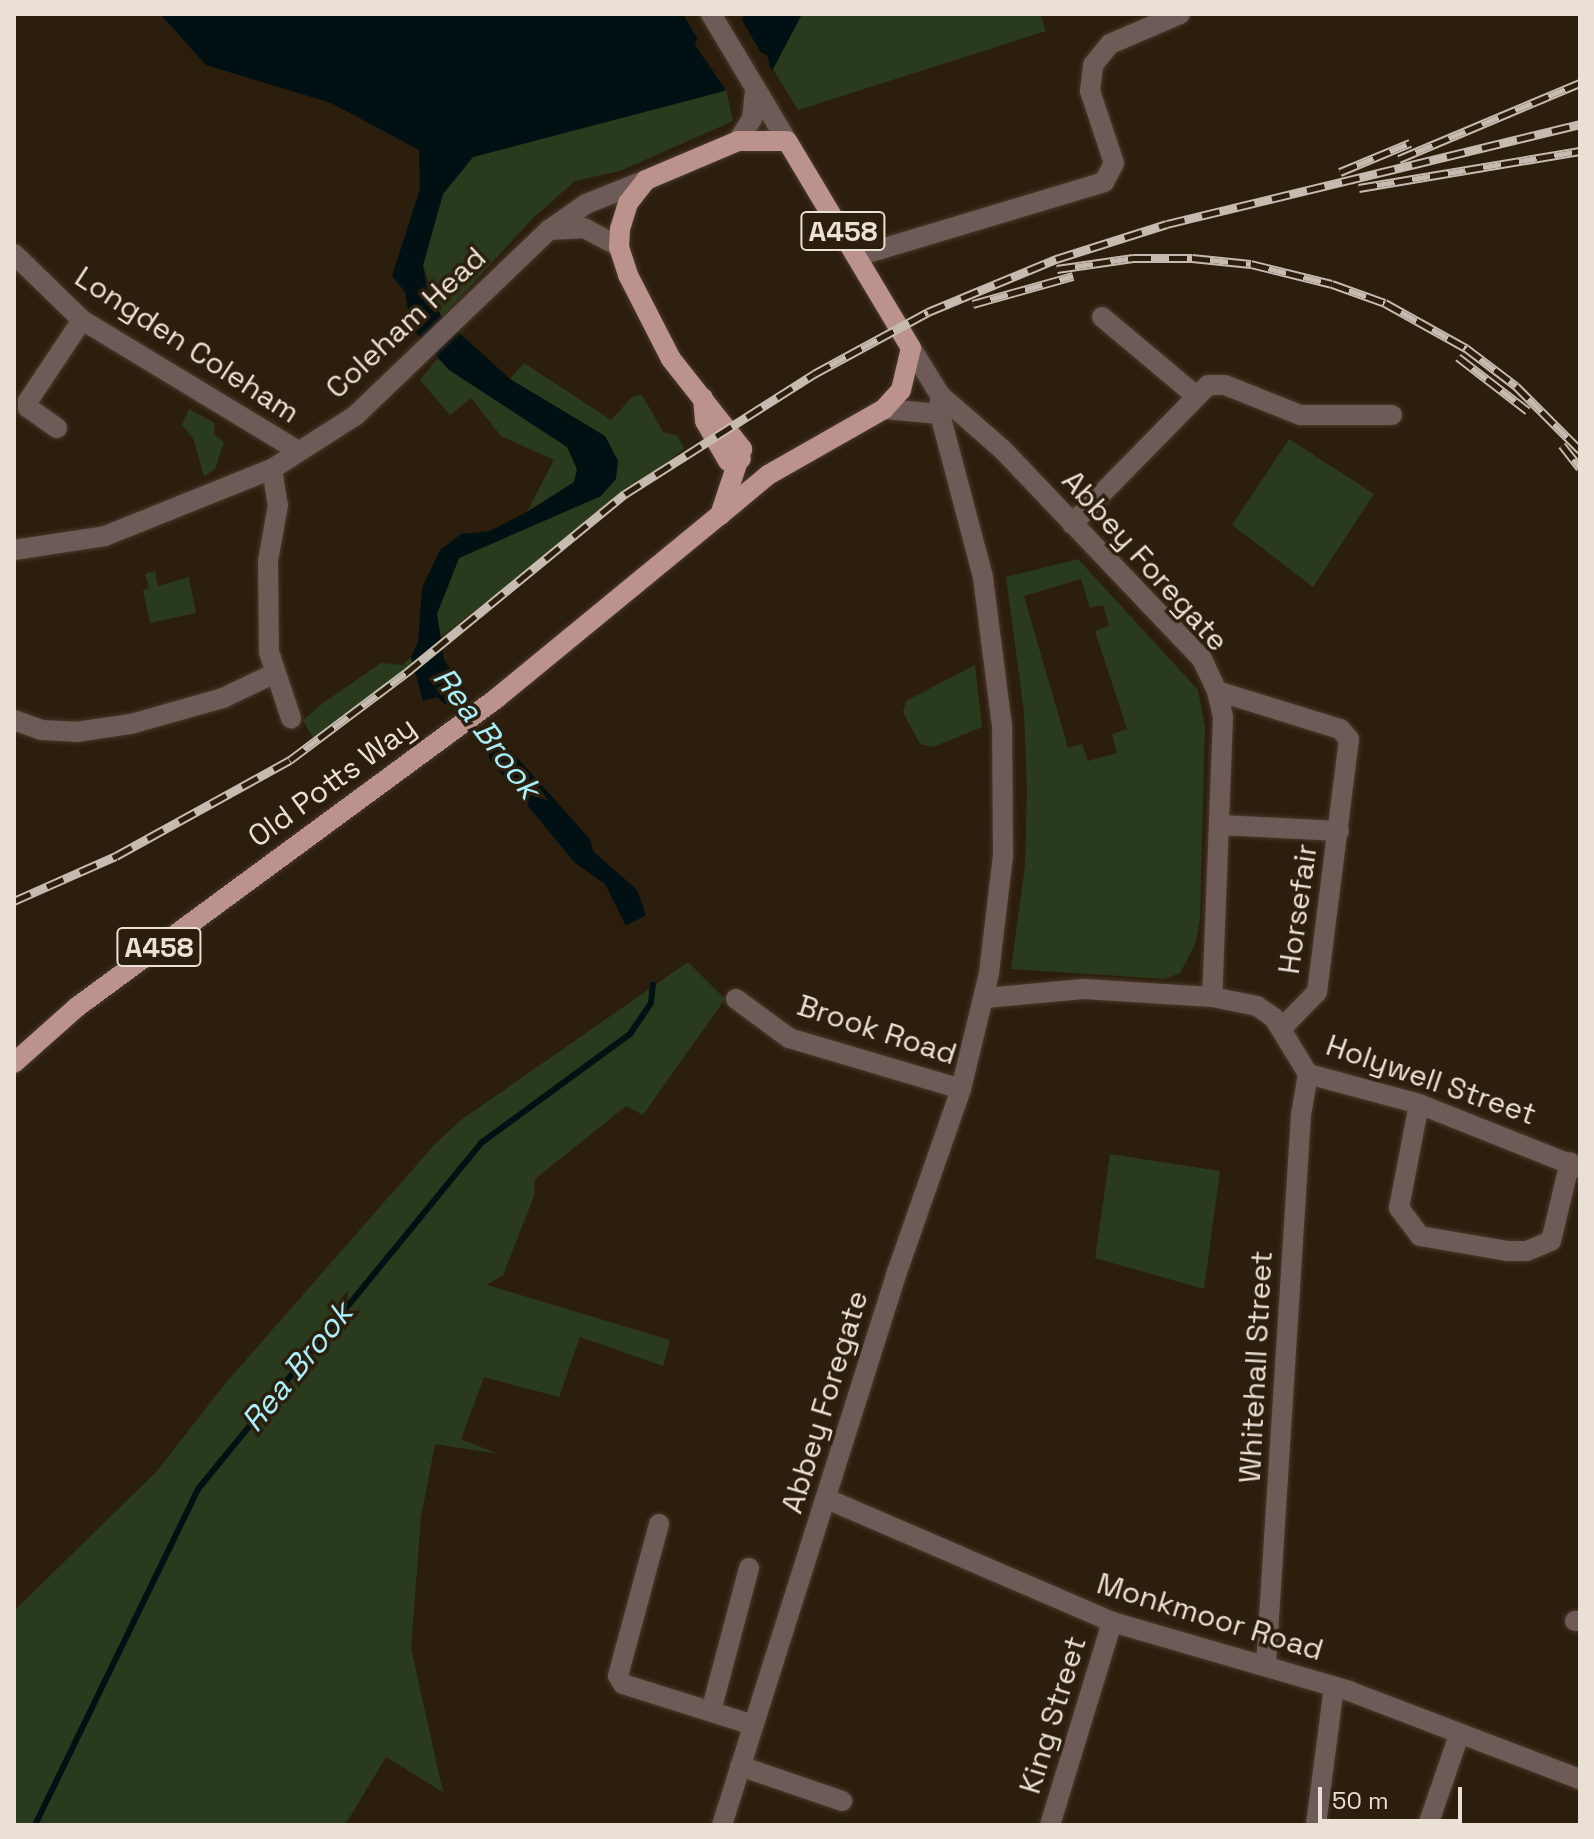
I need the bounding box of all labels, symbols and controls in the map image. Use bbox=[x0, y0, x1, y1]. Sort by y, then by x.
road number: A458 bbox=[799, 207, 887, 255]
street label: Coleham Head bbox=[319, 240, 493, 406]
street label: Longden Coleham bbox=[68, 259, 306, 431]
street label: Abbey Foregate bbox=[1054, 463, 1236, 659]
water label: Rea Brook bbox=[425, 659, 549, 807]
street label: Old Potts Way bbox=[241, 709, 423, 855]
street label: Horsefair bbox=[1271, 842, 1325, 976]
road number: A458 bbox=[115, 923, 203, 971]
street label: Brook Road bbox=[793, 987, 961, 1073]
street label: Holywell Street bbox=[1321, 1027, 1541, 1133]
street label: Whitehall Street bbox=[1232, 1250, 1280, 1484]
street label: Abbey Foregate bbox=[774, 1286, 876, 1518]
water label: Rea Brook bbox=[233, 1295, 361, 1439]
street label: Monkmoor Road bbox=[1093, 1565, 1327, 1669]
street label: King Street bbox=[1012, 1632, 1094, 1798]
scale bar bbox=[1322, 1771, 1466, 1821]
text: 50 m bbox=[1332, 1785, 1389, 1816]

